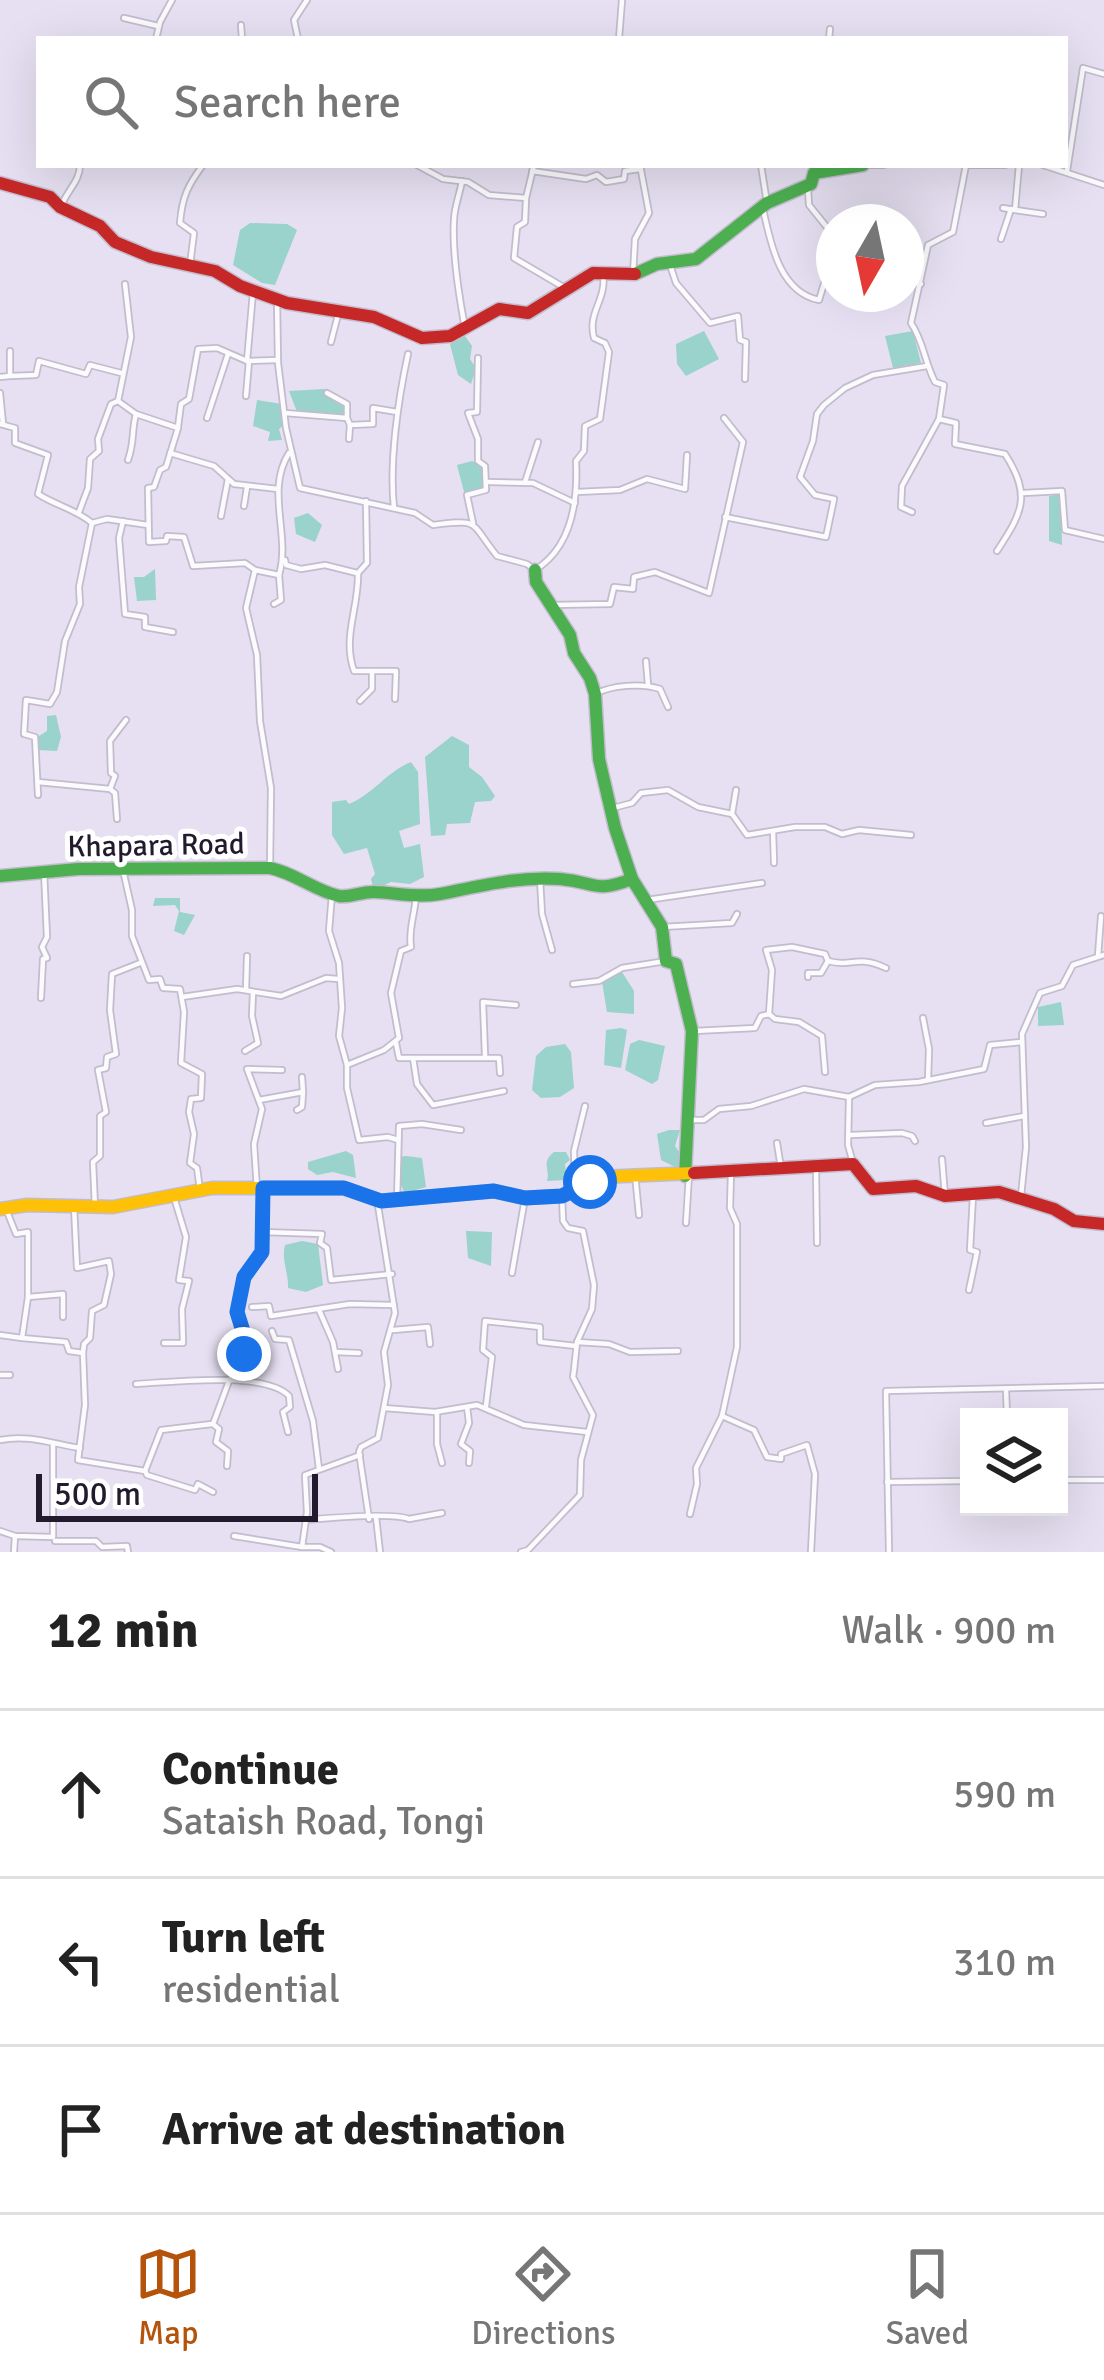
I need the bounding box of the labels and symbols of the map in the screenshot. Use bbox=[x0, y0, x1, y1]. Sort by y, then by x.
north arrow bbox=[816, 204, 924, 312]
street label: Khapara Road bbox=[67, 825, 245, 866]
route start bbox=[563, 1155, 617, 1209]
route end bbox=[217, 1327, 271, 1381]
scale bar bbox=[36, 1468, 318, 1521]

